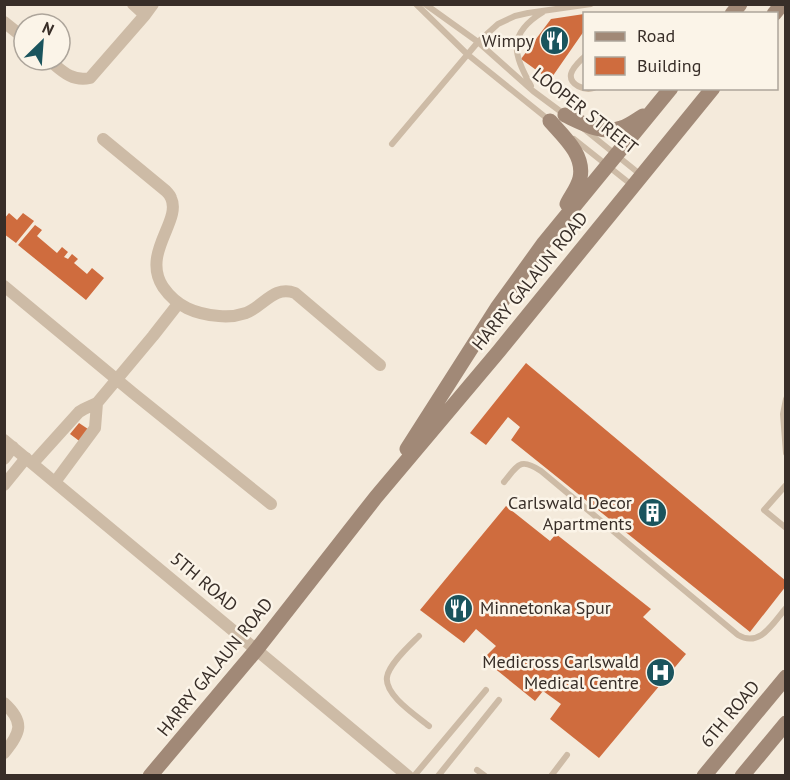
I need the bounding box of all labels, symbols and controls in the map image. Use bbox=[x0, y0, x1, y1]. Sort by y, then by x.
north arrow bbox=[12, 12, 72, 72]
legend bbox=[583, 12, 778, 90]
text: N bbox=[39, 17, 57, 40]
text: Road bbox=[637, 24, 675, 47]
restaurant icon: Wimpy bbox=[539, 25, 571, 57]
place label: Wimpy bbox=[482, 29, 535, 52]
text: Building bbox=[637, 54, 701, 77]
street label: LOOPER STREET bbox=[528, 62, 643, 159]
street label: HARRY GALAUN ROAD bbox=[467, 207, 593, 355]
place label: Carlswald Decor Apartments bbox=[508, 491, 632, 535]
building icon: Carlswald Decor Apartments bbox=[637, 497, 669, 529]
street label: 5TH ROAD bbox=[166, 547, 243, 616]
restaurant icon: Minnetonka Spur bbox=[443, 592, 475, 624]
street label: HARRY GALAUN ROAD bbox=[152, 593, 278, 741]
place label: Minnetonka Spur bbox=[480, 596, 611, 619]
place label: Medicross Carlswald Medical Centre bbox=[482, 650, 639, 694]
hospital icon: Medicross Carlswald Medical Centre bbox=[644, 656, 676, 688]
street label: 6TH ROAD bbox=[695, 675, 764, 752]

